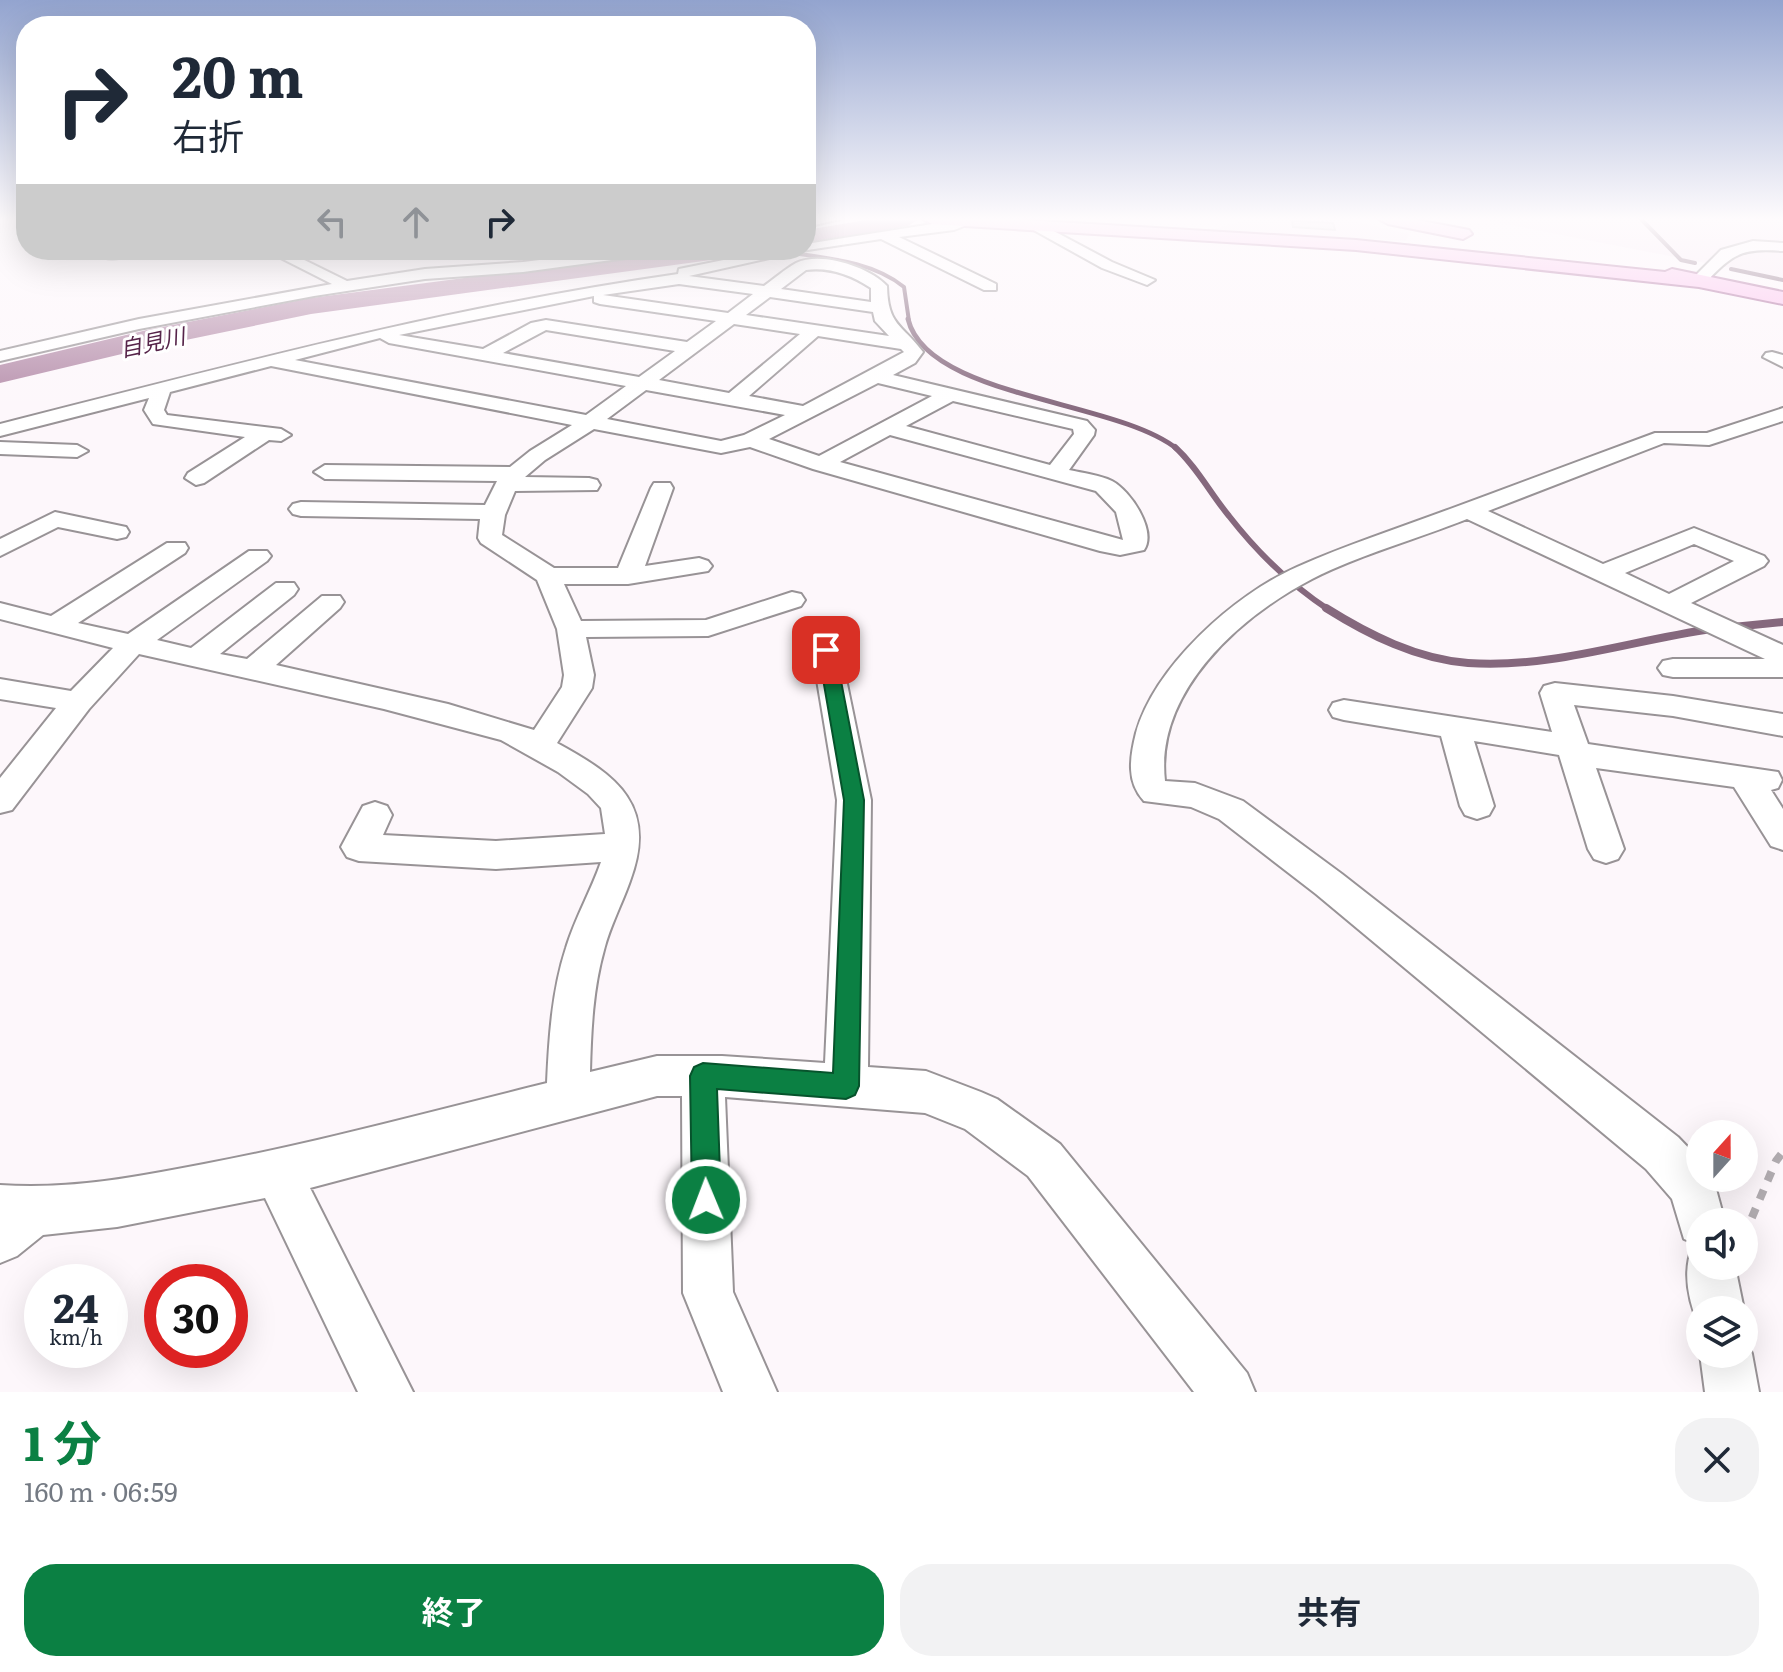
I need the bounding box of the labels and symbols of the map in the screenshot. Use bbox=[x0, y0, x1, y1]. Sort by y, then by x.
water label: 自見川 bbox=[116, 318, 190, 364]
pin bbox=[792, 616, 860, 684]
north arrow bbox=[1686, 1120, 1758, 1192]
position arrow bbox=[664, 1158, 748, 1242]
speed limit sign: 30 bbox=[144, 1264, 248, 1368]

